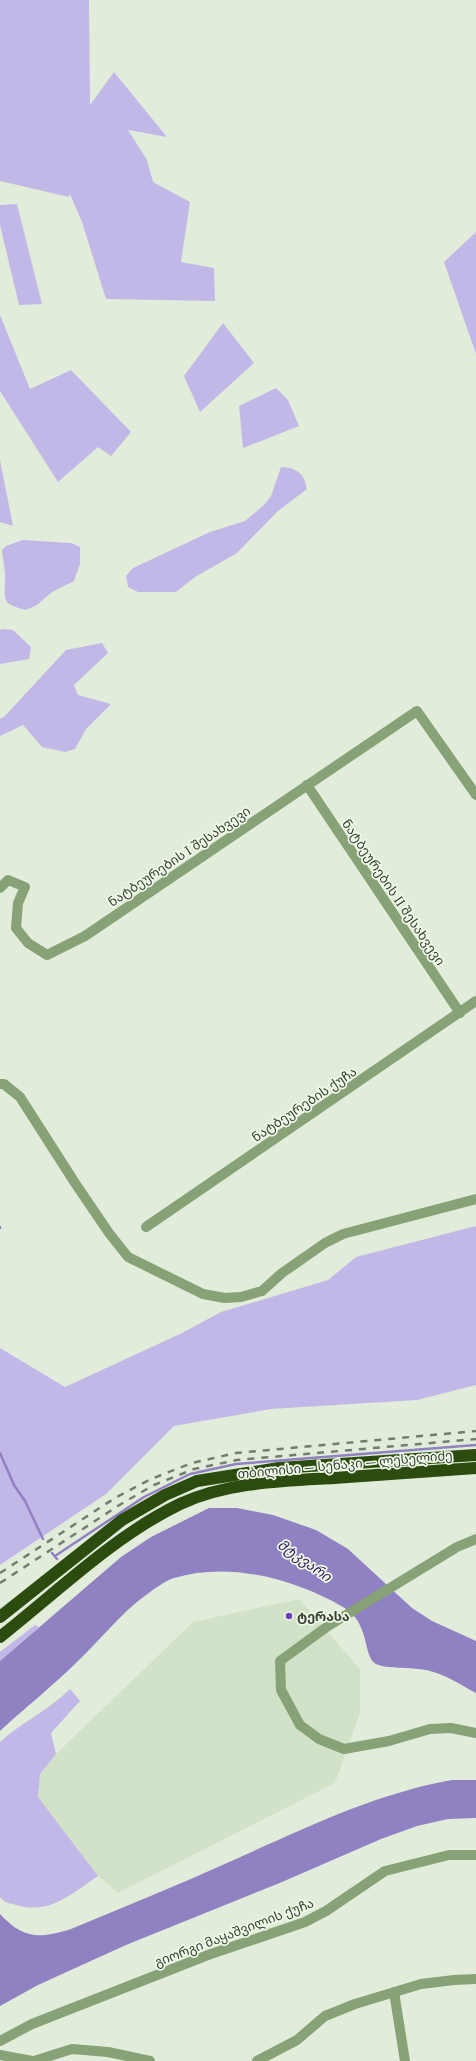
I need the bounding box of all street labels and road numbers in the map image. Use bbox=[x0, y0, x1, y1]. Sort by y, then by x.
street label: ნატბეურების I შესახვევი bbox=[104, 802, 254, 910]
street label: ნატბეურების II შესახვევი bbox=[338, 815, 450, 969]
street label: ნატბეურების ქუჩა bbox=[248, 1062, 360, 1146]
street label: თბილისი — სენაკი — ლესელიძე bbox=[237, 1446, 453, 1482]
street label: გიორგი მაყაშვილის ქუჩა bbox=[152, 1893, 316, 1971]

